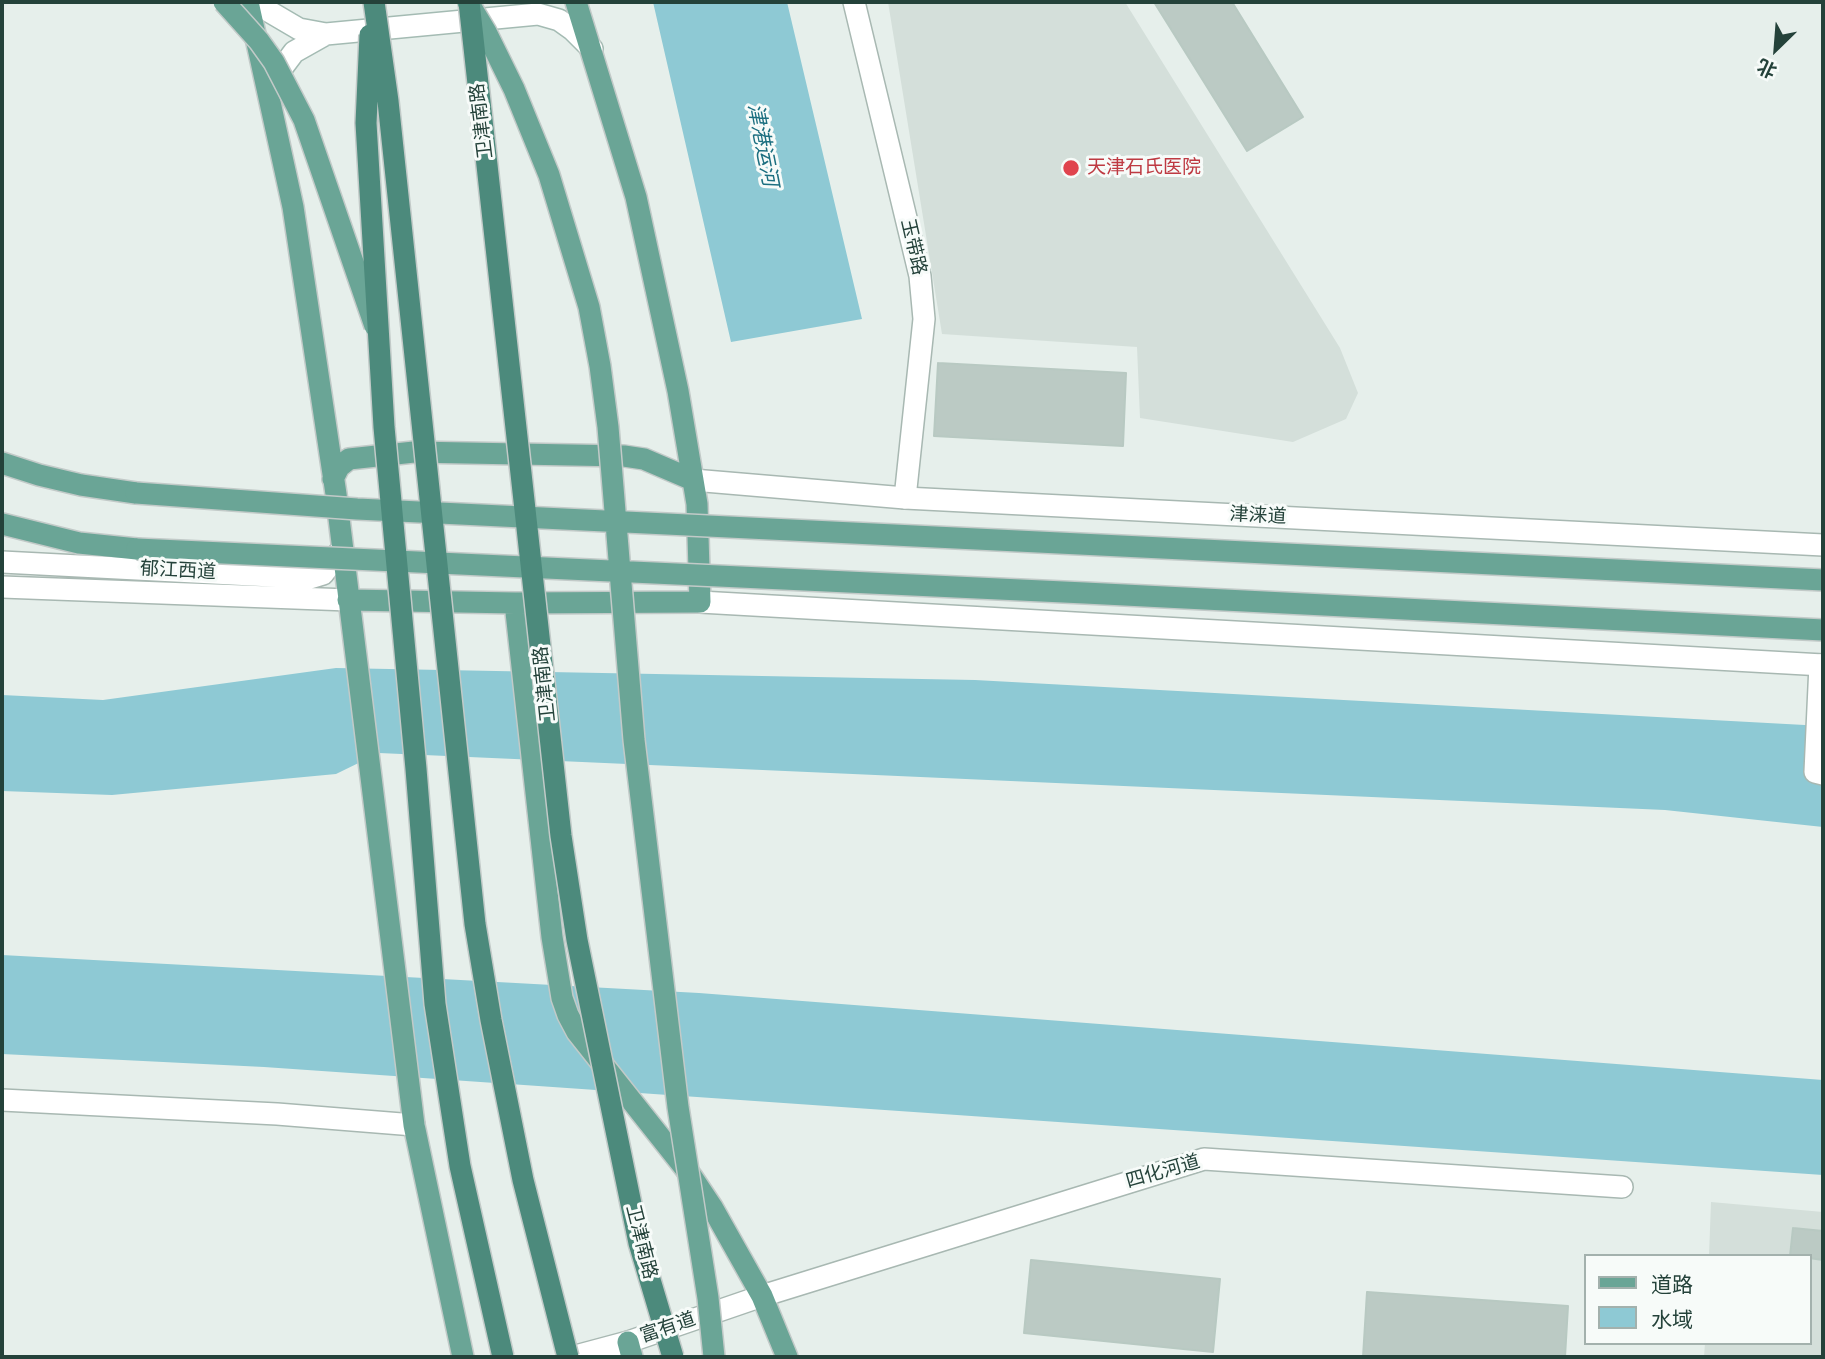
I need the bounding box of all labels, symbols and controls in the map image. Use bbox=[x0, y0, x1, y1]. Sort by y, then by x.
north arrow bbox=[1741, 14, 1811, 84]
text: 北 bbox=[1754, 55, 1780, 82]
street label: 卫津南路 bbox=[466, 82, 498, 160]
water label: 津港运河 bbox=[742, 101, 782, 189]
place label: 天津石氏医院 bbox=[1087, 157, 1201, 179]
marker: 天津石氏医院 bbox=[1061, 158, 1081, 178]
street label: 玉带路 bbox=[895, 217, 931, 277]
street label: 津涞道 bbox=[1229, 503, 1287, 529]
street label: 郁江西道 bbox=[139, 558, 217, 584]
street label: 卫津南路 bbox=[530, 645, 560, 723]
street label: 四化河道 bbox=[1123, 1151, 1203, 1193]
street label: 卫津南路 bbox=[621, 1202, 661, 1282]
legend bbox=[1584, 1254, 1811, 1345]
text: 道路 bbox=[1651, 1273, 1693, 1296]
street label: 富有道 bbox=[637, 1308, 699, 1348]
text: 水域 bbox=[1651, 1308, 1693, 1331]

